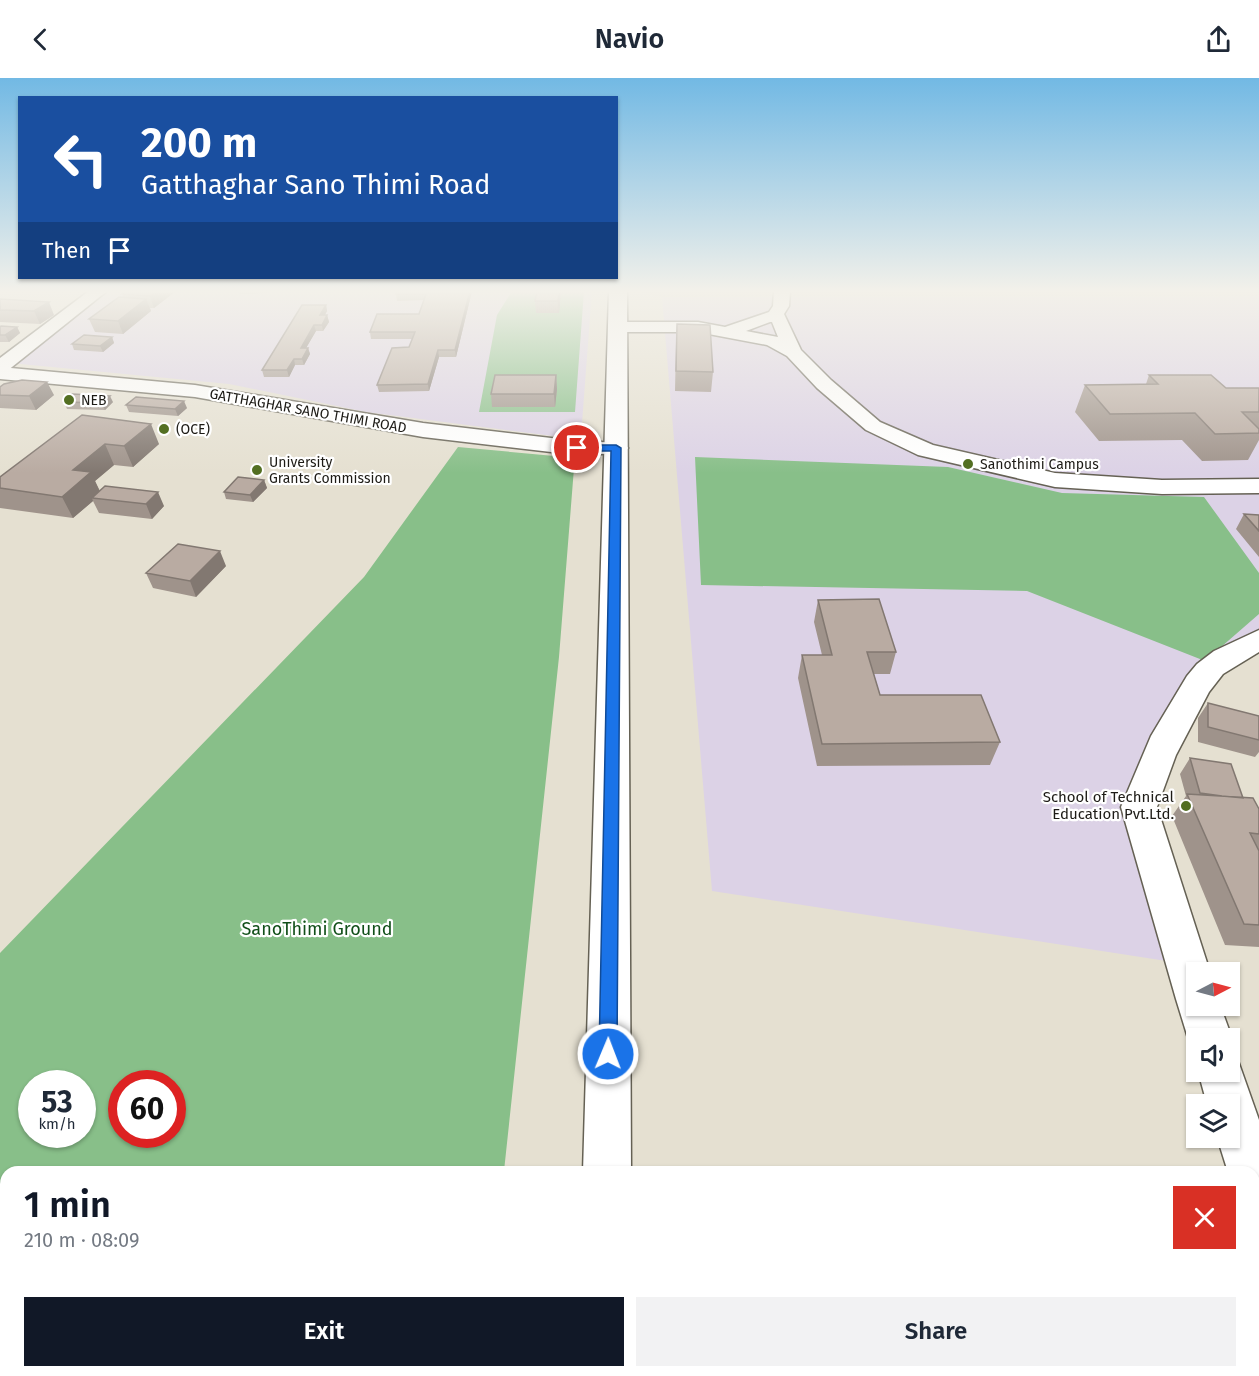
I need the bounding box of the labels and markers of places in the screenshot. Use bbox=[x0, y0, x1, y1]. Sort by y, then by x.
place label: NEB bbox=[81, 392, 107, 409]
marker: NEB bbox=[62, 393, 76, 407]
place label: (OCE) bbox=[176, 421, 210, 438]
marker: (OCE) bbox=[157, 422, 171, 436]
pin bbox=[551, 422, 602, 473]
place label: University Grants Commission bbox=[269, 454, 391, 487]
place label: Sanothimi Campus bbox=[980, 456, 1099, 473]
marker: Sanothimi Campus bbox=[961, 457, 975, 471]
marker: University Grants Commission bbox=[250, 463, 264, 477]
place label: School of Technical Education Pvt.Ltd. bbox=[1043, 788, 1175, 823]
marker: School of Technical Education Pvt.Ltd. bbox=[1179, 799, 1193, 813]

